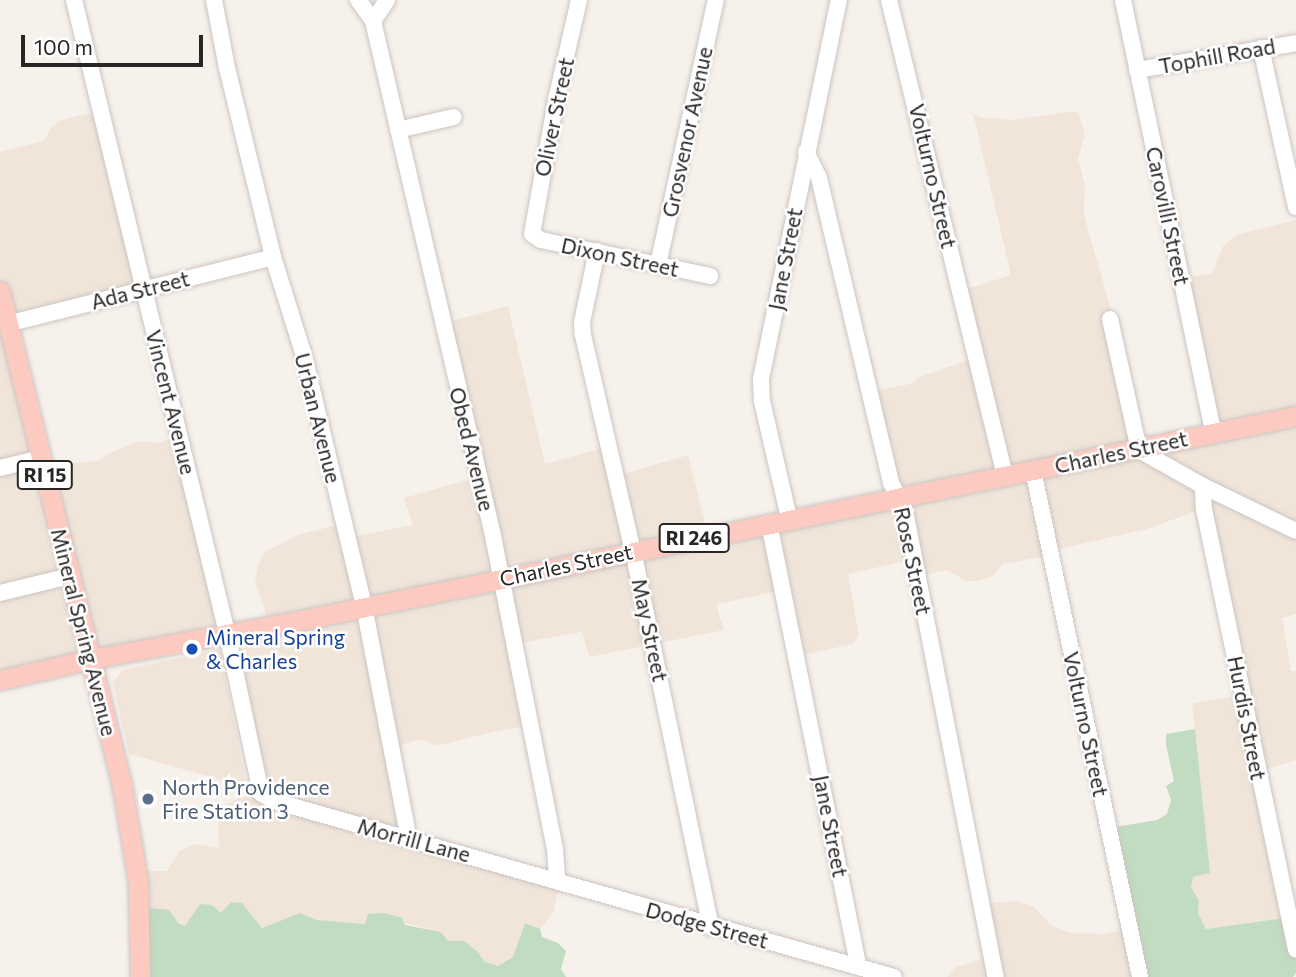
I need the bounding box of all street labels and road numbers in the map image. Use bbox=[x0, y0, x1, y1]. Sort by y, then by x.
street label: Tophill Road bbox=[1157, 33, 1277, 79]
street label: Grosvenor Avenue bbox=[657, 44, 717, 220]
street label: Oliver Street bbox=[529, 55, 579, 179]
street label: Volturno Street bbox=[904, 101, 962, 251]
street label: Carovilli Street bbox=[1141, 144, 1195, 288]
street label: Jane Street bbox=[763, 206, 807, 312]
street label: Dixon Street bbox=[559, 232, 681, 282]
street label: Ada Street bbox=[88, 266, 192, 314]
street label: Vincent Avenue bbox=[141, 327, 201, 477]
street label: Urban Avenue bbox=[290, 350, 346, 486]
street label: Obed Avenue bbox=[444, 384, 500, 514]
street label: Charles Street bbox=[1052, 426, 1190, 478]
road number: RI 15 bbox=[15, 460, 75, 490]
street label: Rose Street bbox=[889, 505, 937, 617]
road number: RI 246 bbox=[657, 523, 731, 554]
street label: Mineral Spring Avenue bbox=[46, 526, 122, 738]
street label: Charles Street bbox=[497, 539, 635, 591]
street label: May Street bbox=[627, 576, 673, 684]
street label: Volturno Street bbox=[1058, 649, 1114, 799]
street label: Hurdis Street bbox=[1223, 654, 1271, 782]
street label: Jane Street bbox=[809, 773, 853, 879]
street label: Morrill Lane bbox=[355, 813, 473, 867]
street label: Dodge Street bbox=[643, 897, 771, 953]

